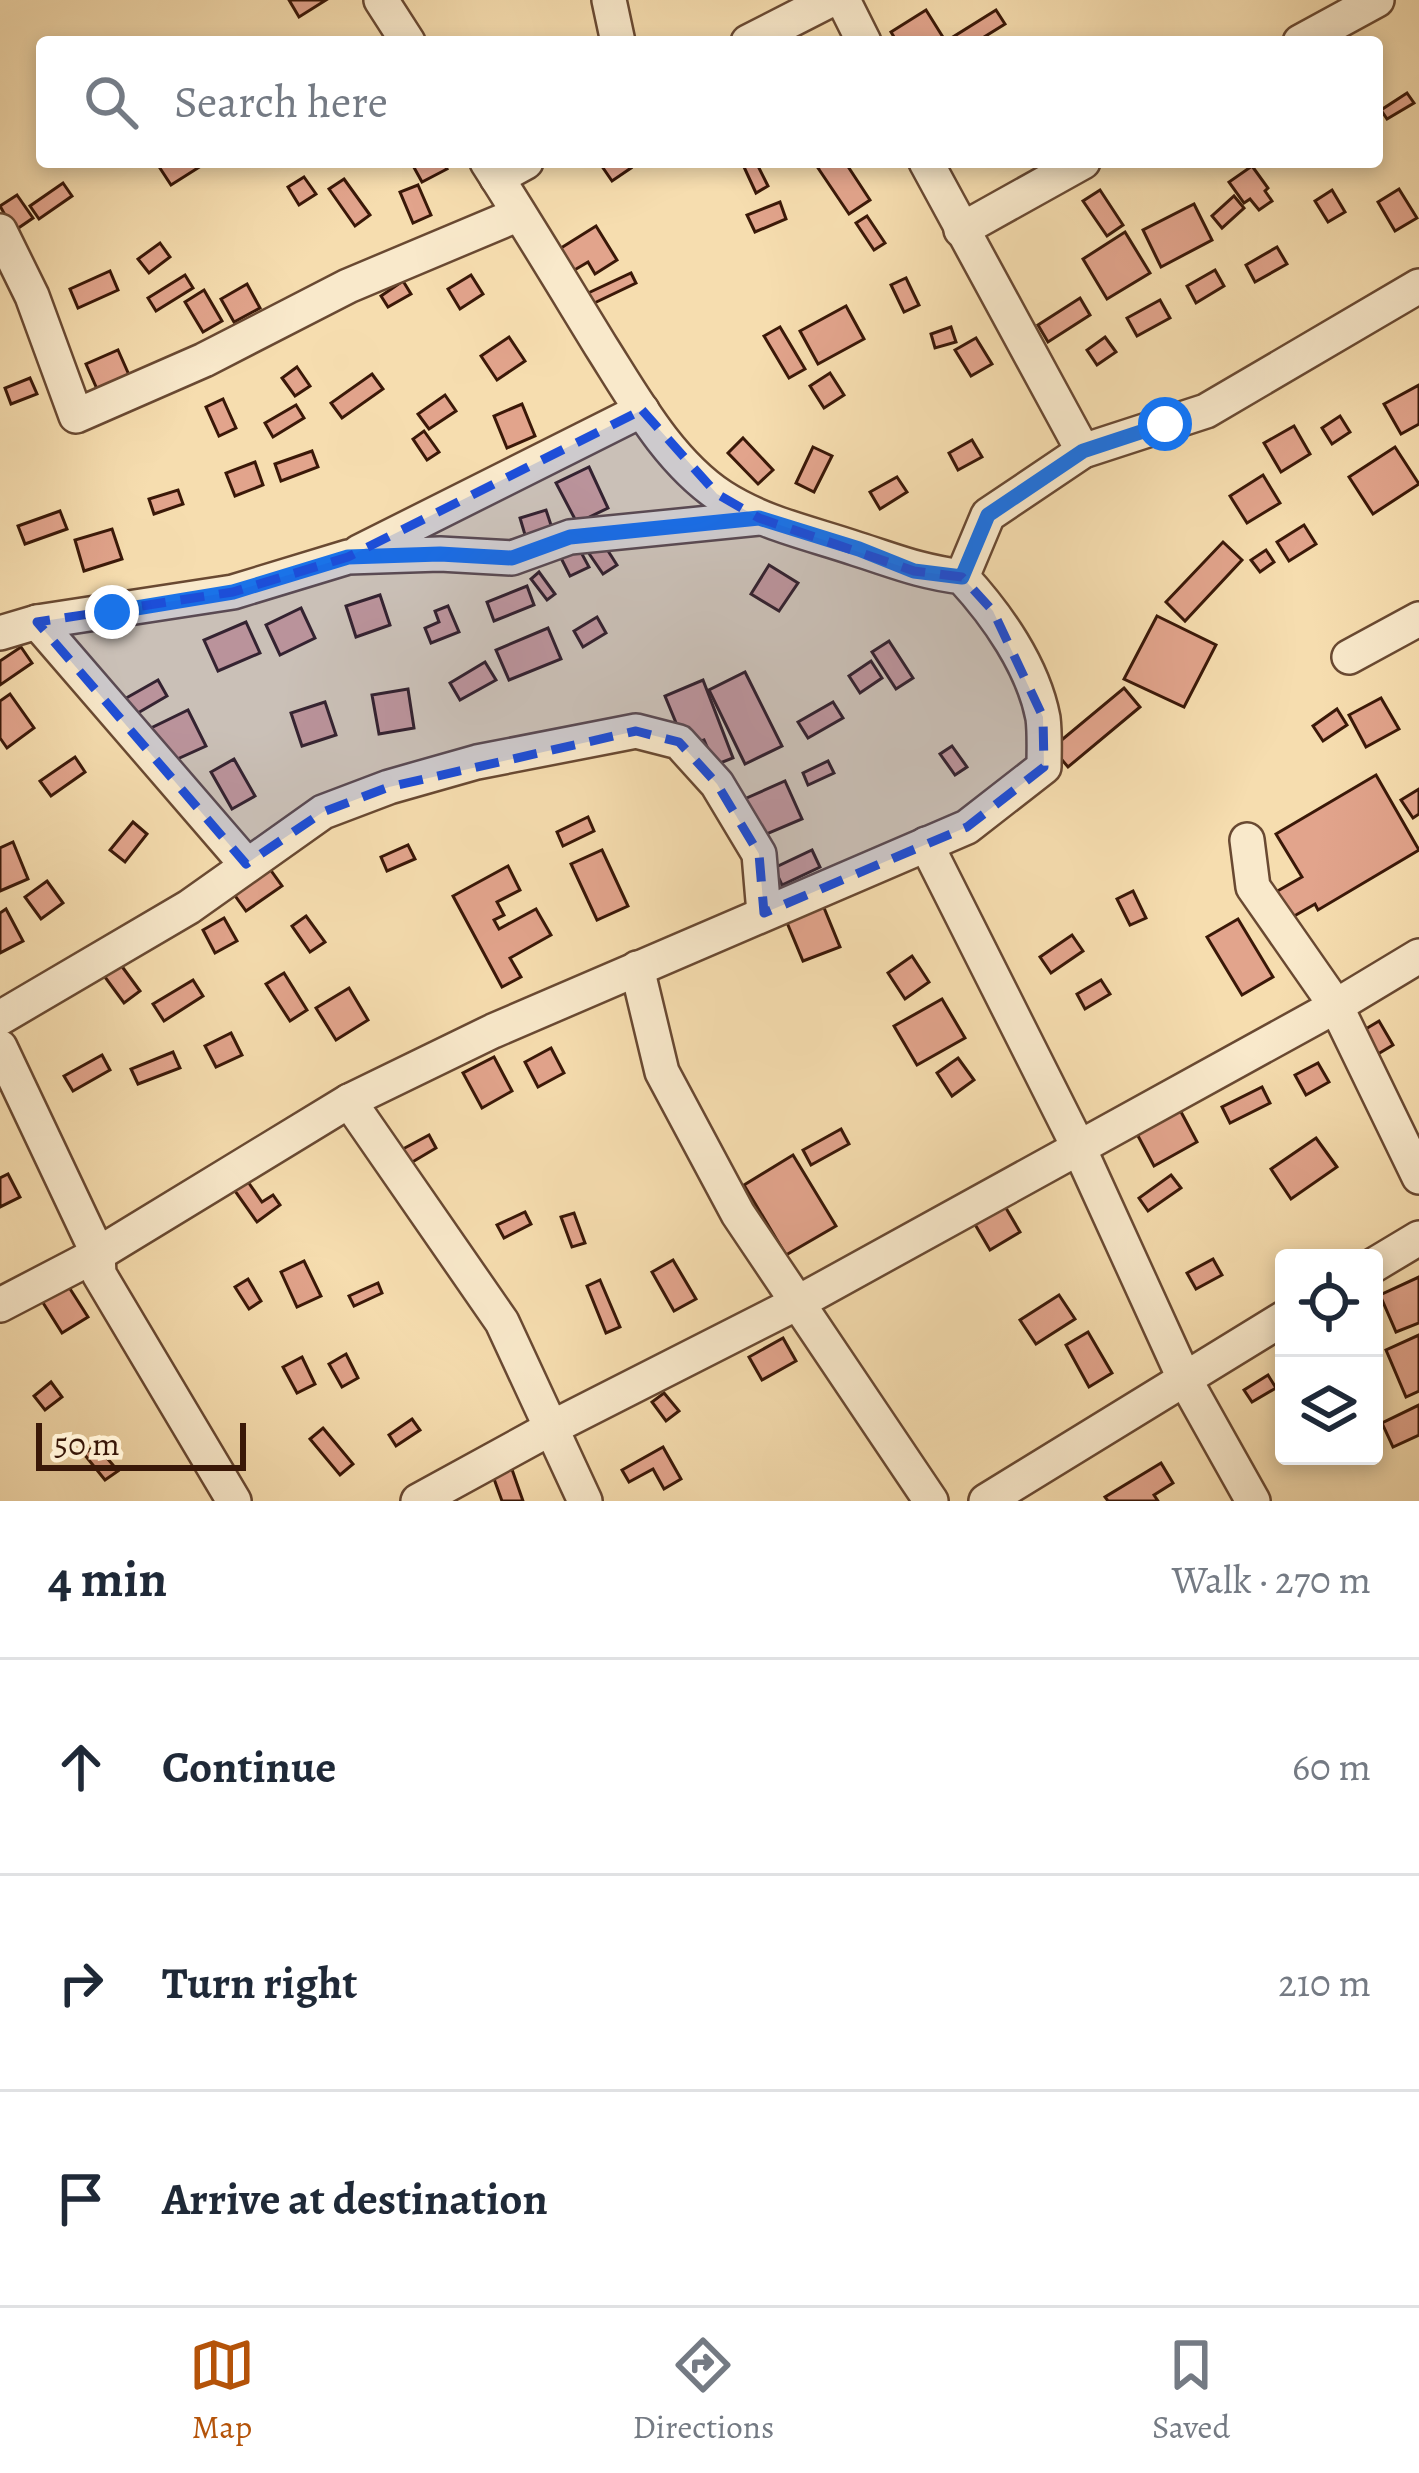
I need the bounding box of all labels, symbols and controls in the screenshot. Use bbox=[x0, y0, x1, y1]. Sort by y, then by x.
search box bbox=[36, 36, 1383, 168]
icon: search bbox=[78, 69, 144, 135]
text: Search here bbox=[174, 71, 388, 133]
route start bbox=[1138, 397, 1192, 451]
route end bbox=[85, 585, 139, 639]
map controls bbox=[1275, 1249, 1383, 1465]
button: locate bbox=[1275, 1249, 1383, 1357]
button: layers bbox=[1275, 1357, 1383, 1465]
scale bar bbox=[36, 1417, 246, 1470]
text: 50 m bbox=[54, 1421, 120, 1466]
text: 4 min bbox=[48, 1544, 167, 1614]
text: Walk · 270 m bbox=[1172, 1553, 1371, 1606]
icon: ahead bbox=[48, 1734, 114, 1800]
text: Continue bbox=[162, 1736, 336, 1798]
text: 60 m bbox=[1292, 1740, 1371, 1793]
icon: right bbox=[48, 1950, 114, 2016]
text: Turn right bbox=[162, 1952, 357, 2014]
text: 210 m bbox=[1278, 1956, 1371, 2009]
icon: arrive bbox=[48, 2166, 114, 2232]
text: Arrive at destination bbox=[162, 2168, 548, 2230]
tab: Map bbox=[189, 2332, 255, 2449]
tab: Directions bbox=[633, 2332, 774, 2449]
tab: Saved bbox=[1152, 2332, 1230, 2449]

